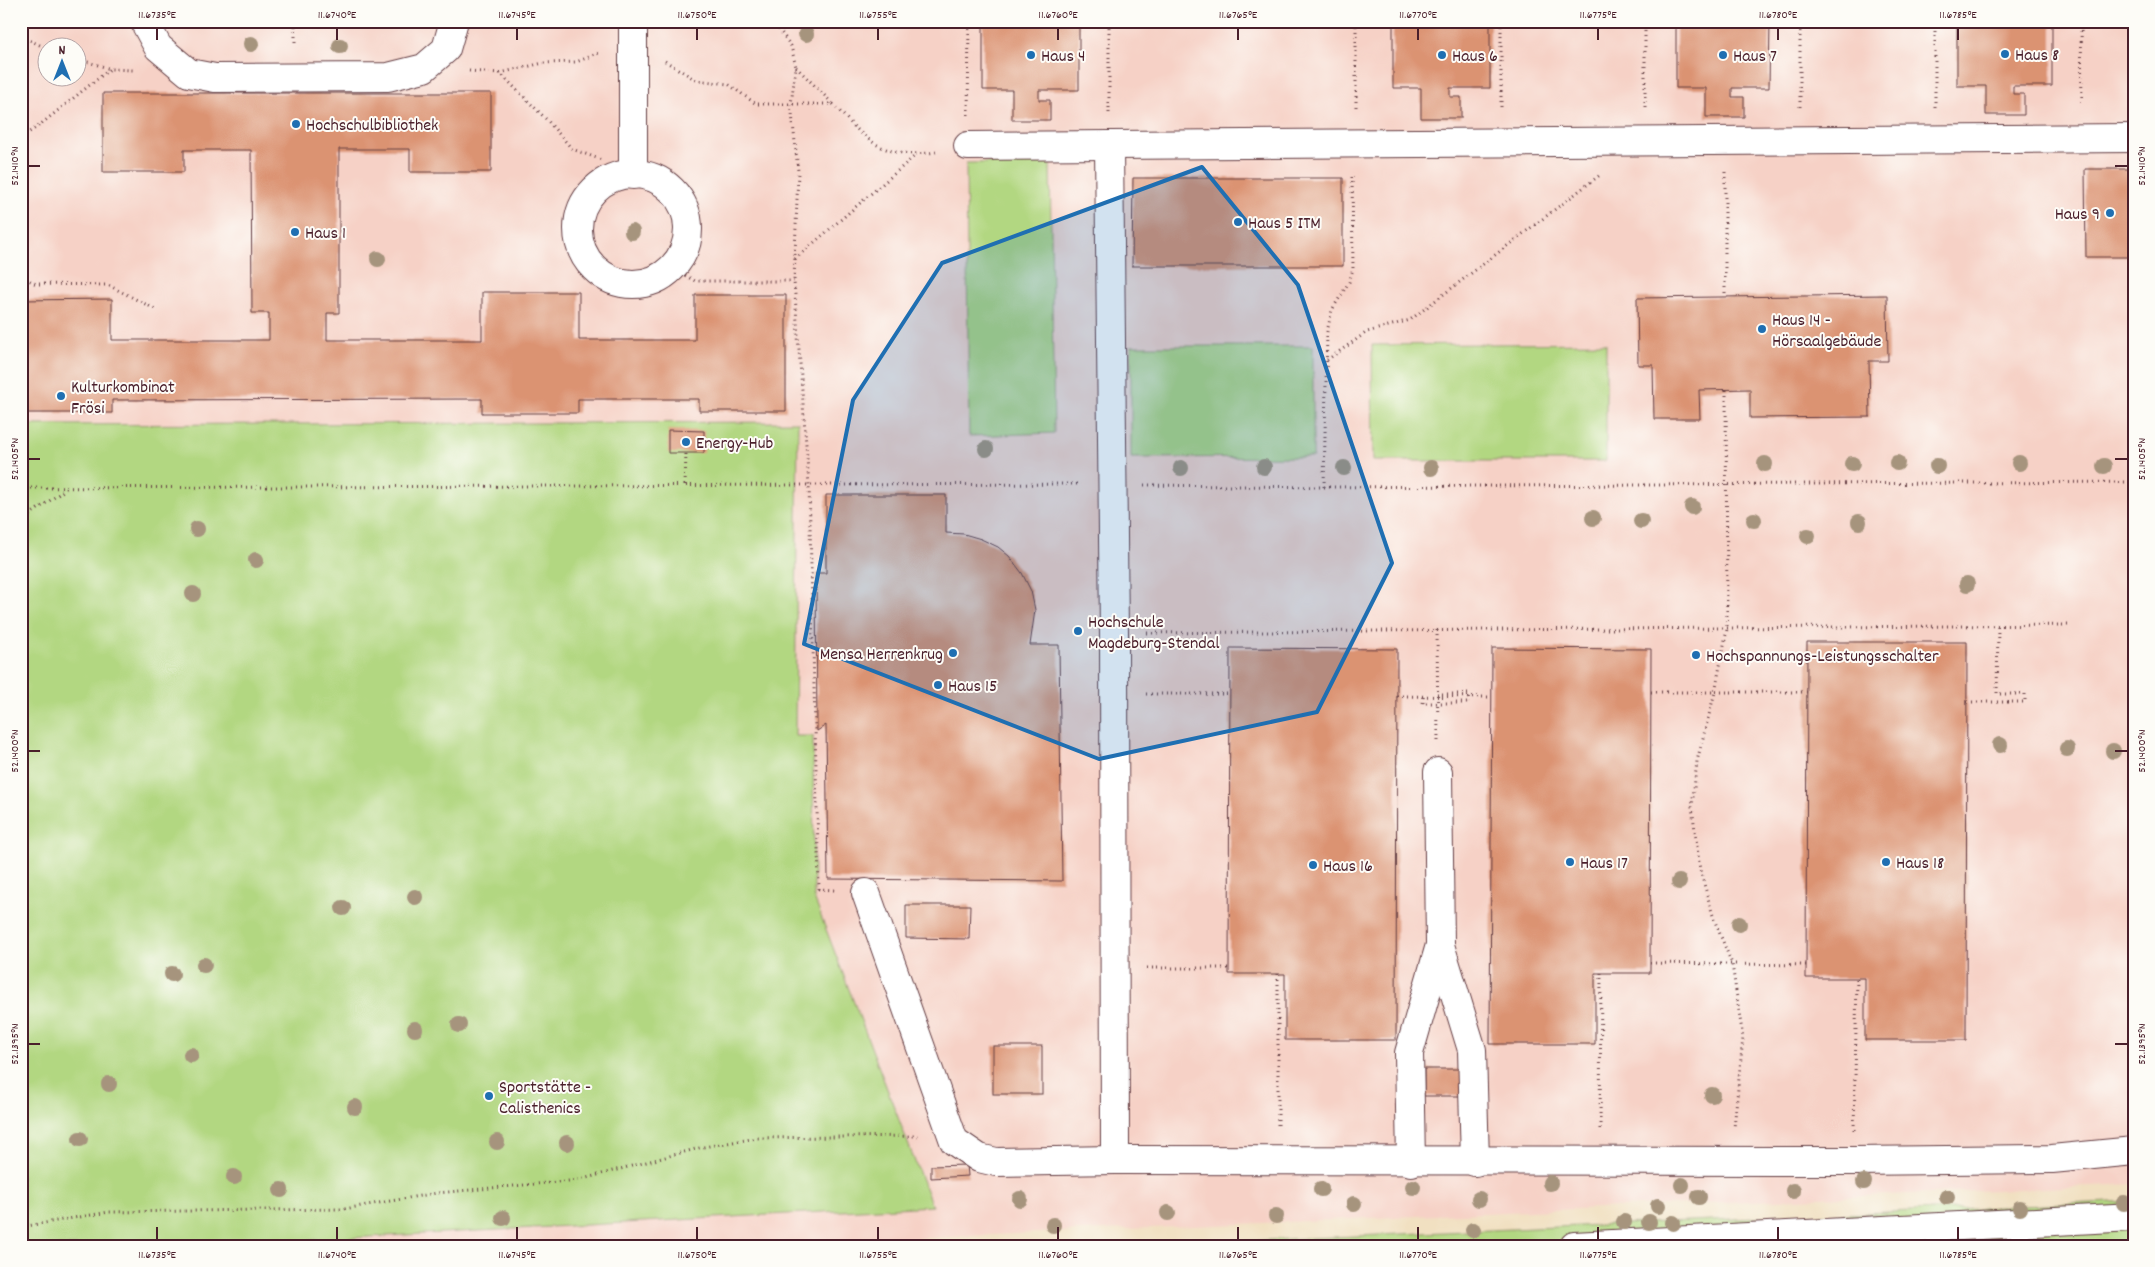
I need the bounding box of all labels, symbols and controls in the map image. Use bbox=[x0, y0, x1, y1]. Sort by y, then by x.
text: 11.6735°E bbox=[138, 7, 176, 24]
text: 11.6740°E bbox=[318, 7, 357, 24]
text: 11.6745°E bbox=[498, 7, 536, 24]
text: 11.6750°E bbox=[677, 7, 717, 24]
text: 11.6755°E bbox=[859, 7, 898, 24]
text: 11.6760°E bbox=[1038, 7, 1078, 24]
text: 11.6765°E bbox=[1219, 7, 1258, 24]
text: 11.6770°E bbox=[1399, 7, 1438, 24]
text: 11.6775°E bbox=[1579, 7, 1617, 24]
text: 11.6780°E bbox=[1759, 7, 1798, 24]
text: 11.6785°E bbox=[1939, 7, 1977, 24]
north arrow bbox=[38, 38, 88, 88]
text: N bbox=[59, 41, 66, 61]
place label: Haus 8 bbox=[2015, 44, 2059, 69]
place label: Haus 4 bbox=[1041, 45, 1086, 70]
place label: Haus 6 bbox=[1452, 45, 1498, 70]
place label: Haus 7 bbox=[1733, 45, 1777, 70]
marker: Haus 8 bbox=[1999, 48, 2011, 60]
marker: Haus 4 bbox=[1025, 49, 1037, 61]
marker: Haus 6 bbox=[1436, 49, 1448, 61]
marker: Haus 7 bbox=[1717, 49, 1729, 61]
place label: Hochschulbibliothek bbox=[306, 114, 438, 139]
marker: Hochschulbibliothek bbox=[290, 118, 302, 130]
text: 52.1410°N bbox=[7, 146, 24, 186]
text: 52.1410°N bbox=[2134, 146, 2151, 186]
place label: Haus 9 bbox=[2055, 203, 2100, 228]
marker: Haus 9 bbox=[2104, 207, 2116, 219]
place label: Haus 5 ITM bbox=[1248, 212, 1321, 237]
marker: Haus 5 ITM bbox=[1232, 216, 1244, 228]
place label: Haus 1 bbox=[305, 222, 346, 247]
marker: Haus 1 bbox=[289, 226, 301, 238]
place label: Haus 14 - Hörsaalgebäude bbox=[1772, 309, 1881, 355]
marker: Haus 14 - Hörsaalgebäude bbox=[1756, 323, 1768, 335]
place label: Kulturkombinat Frösi bbox=[71, 376, 175, 422]
marker: Kulturkombinat Frösi bbox=[55, 390, 67, 402]
place label: Energy-Hub bbox=[696, 432, 773, 457]
marker: Energy-Hub bbox=[680, 436, 692, 448]
text: 52.1405°N bbox=[7, 438, 24, 480]
text: 52.1405°N bbox=[2134, 438, 2151, 480]
place label: Hochschule Magdeburg-Stendal bbox=[1088, 611, 1220, 657]
marker: Hochschule Magdeburg-Stendal bbox=[1072, 625, 1084, 637]
place label: Mensa Herrenkrug bbox=[820, 643, 943, 668]
place label: Hochspannungs-Leistungsschalter bbox=[1706, 645, 1939, 670]
marker: Mensa Herrenkrug bbox=[947, 647, 959, 659]
marker: Hochspannungs-Leistungsschalter bbox=[1690, 649, 1702, 661]
place label: Haus 15 bbox=[948, 675, 997, 700]
marker: Haus 15 bbox=[932, 679, 944, 691]
text: 52.1400°N bbox=[7, 729, 24, 773]
text: 52.1400°N bbox=[2134, 729, 2151, 773]
place label: Haus 17 bbox=[1580, 852, 1628, 877]
place label: Haus 18 bbox=[1896, 852, 1944, 877]
place label: Haus 16 bbox=[1323, 855, 1373, 880]
marker: Haus 17 bbox=[1564, 856, 1576, 868]
marker: Haus 18 bbox=[1880, 856, 1892, 868]
marker: Haus 16 bbox=[1307, 859, 1319, 871]
text: 52.1395°N bbox=[7, 1023, 24, 1065]
text: 52.1395°N bbox=[2134, 1023, 2151, 1065]
place label: Sportstätte - Calisthenics bbox=[499, 1076, 591, 1122]
marker: Sportstätte - Calisthenics bbox=[483, 1090, 495, 1102]
text: 11.6735°E bbox=[138, 1247, 176, 1264]
text: 11.6740°E bbox=[318, 1247, 357, 1264]
text: 11.6745°E bbox=[498, 1247, 536, 1264]
text: 11.6750°E bbox=[677, 1247, 717, 1264]
text: 11.6755°E bbox=[859, 1247, 898, 1264]
text: 11.6760°E bbox=[1038, 1247, 1078, 1264]
text: 11.6765°E bbox=[1219, 1247, 1258, 1264]
text: 11.6770°E bbox=[1399, 1247, 1438, 1264]
text: 11.6775°E bbox=[1579, 1247, 1617, 1264]
text: 11.6780°E bbox=[1759, 1247, 1798, 1264]
text: 11.6785°E bbox=[1939, 1247, 1977, 1264]

